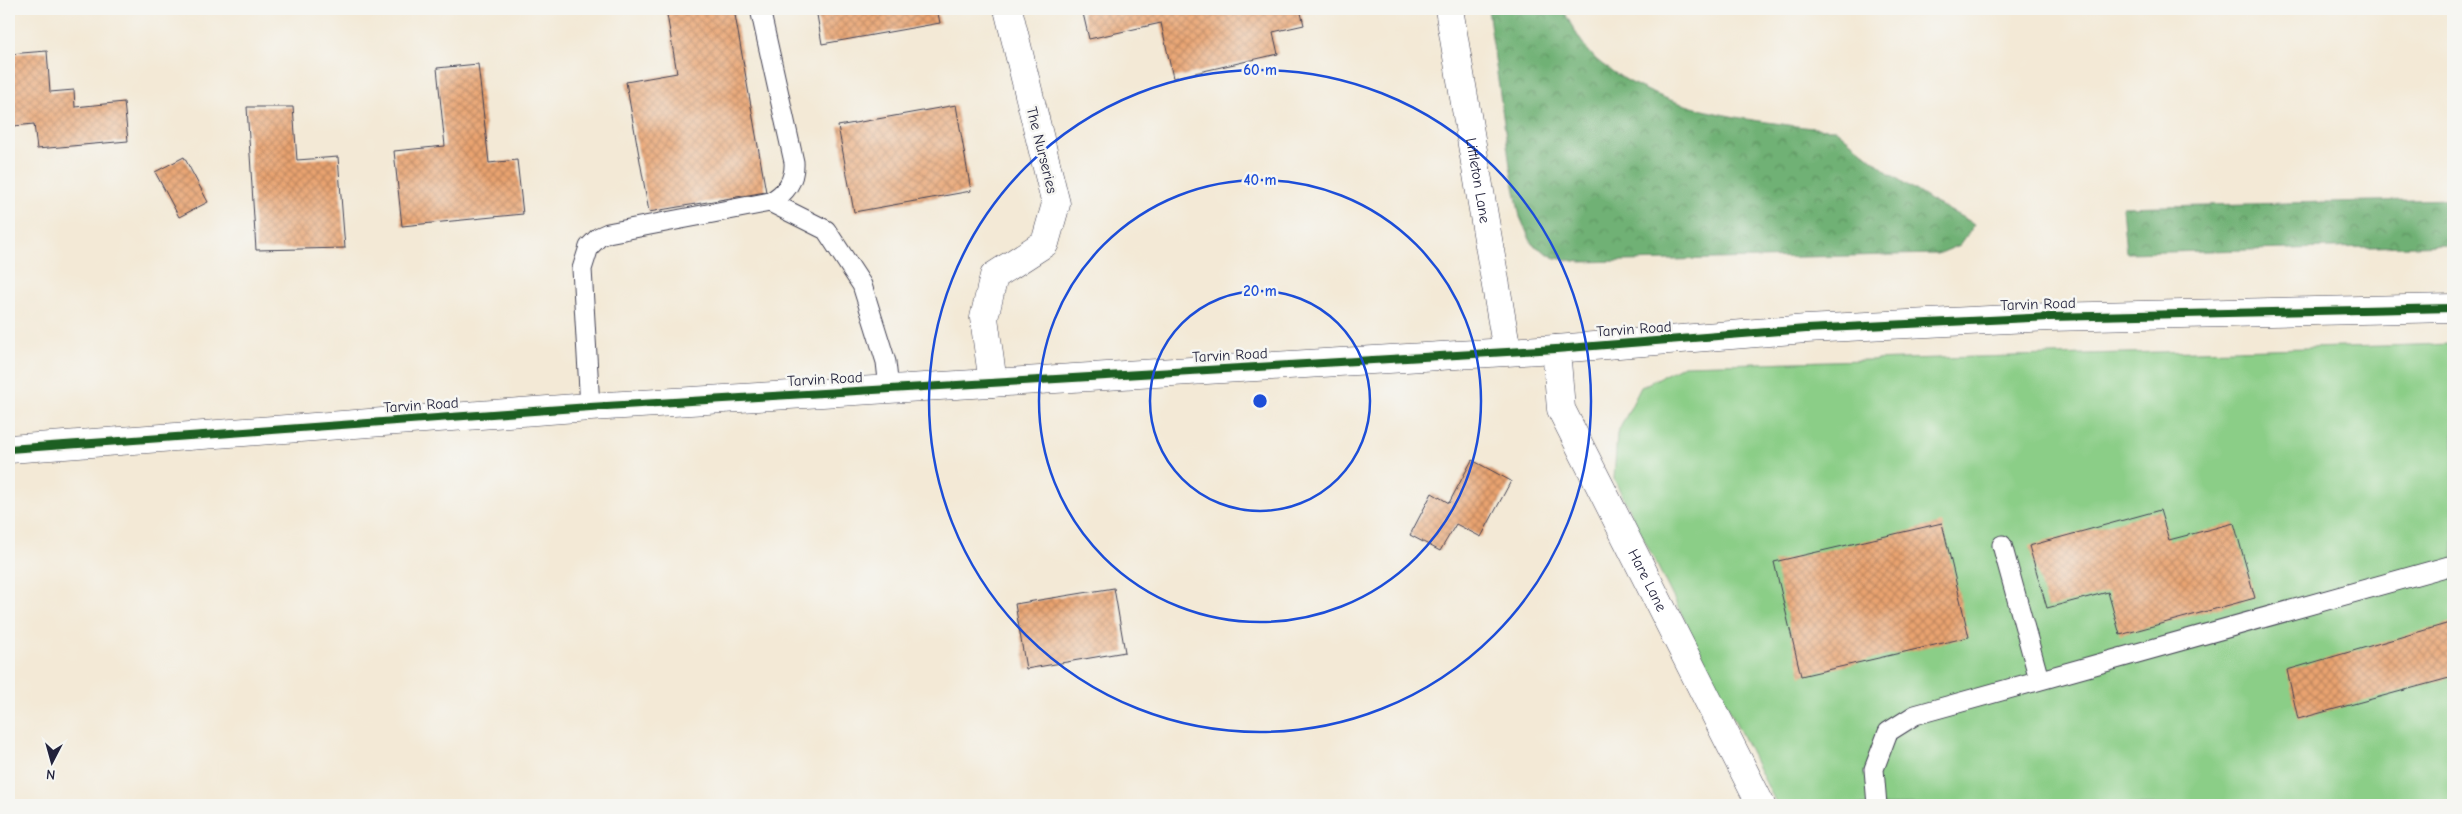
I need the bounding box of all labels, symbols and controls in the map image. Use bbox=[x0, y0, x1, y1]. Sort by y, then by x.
text: 60 m bbox=[1243, 61, 1277, 79]
street label: The Nurseries bbox=[1023, 105, 1061, 195]
street label: Littleton Lane bbox=[1462, 137, 1494, 225]
text: 40 m bbox=[1244, 171, 1277, 189]
text: 20 m bbox=[1243, 282, 1277, 300]
street label: Tarvin Road bbox=[2000, 294, 2076, 314]
street label: Tarvin Road bbox=[1596, 317, 1672, 341]
street label: Tarvin Road bbox=[1192, 344, 1268, 366]
street label: Tarvin Road bbox=[787, 368, 863, 390]
centre of rings bbox=[1251, 392, 1269, 410]
street label: Tarvin Road bbox=[383, 393, 459, 417]
street label: Hare Lane bbox=[1624, 546, 1671, 615]
north arrow bbox=[28, 736, 78, 786]
text: N bbox=[45, 766, 56, 783]

